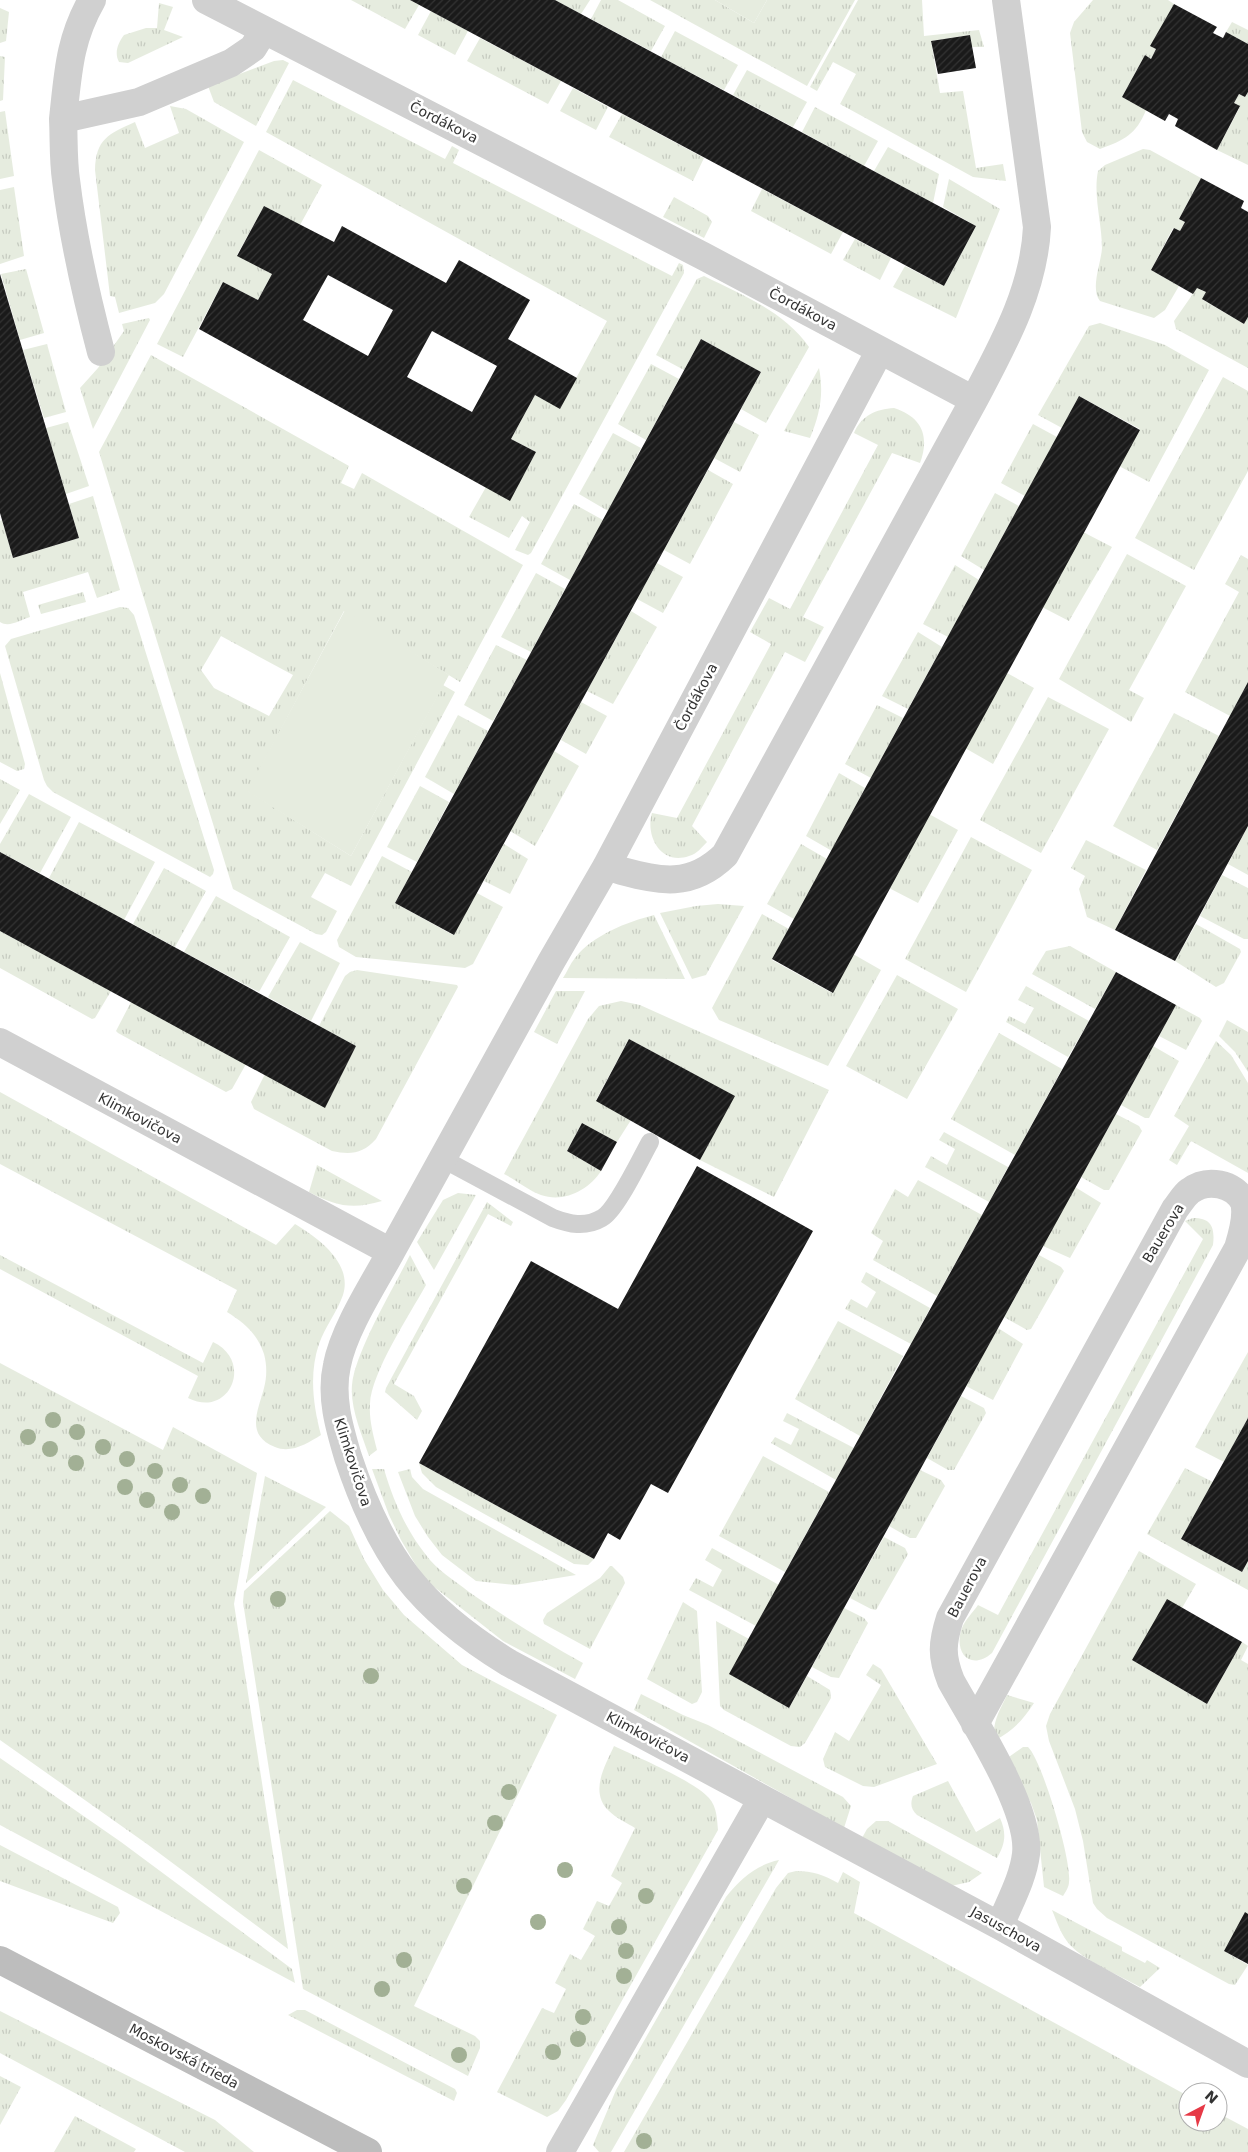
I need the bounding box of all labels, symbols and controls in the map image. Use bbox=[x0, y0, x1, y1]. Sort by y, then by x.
street label: Čordákova bbox=[407, 97, 481, 146]
street label: Čordákova bbox=[766, 284, 840, 334]
street label: Čordákova bbox=[671, 660, 721, 734]
street label: Klimkovičova bbox=[96, 1089, 184, 1147]
street label: Bauerova bbox=[1139, 1200, 1187, 1266]
street label: Klimkovičova bbox=[331, 1416, 375, 1508]
street label: Bauerova bbox=[944, 1554, 990, 1620]
street label: Klimkovičova bbox=[604, 1708, 692, 1766]
street label: Jasuschova bbox=[967, 1903, 1044, 1955]
street label: Moskovská trieda bbox=[126, 2020, 242, 2092]
north arrow bbox=[1178, 2082, 1228, 2132]
text: N bbox=[1202, 2087, 1221, 2107]

